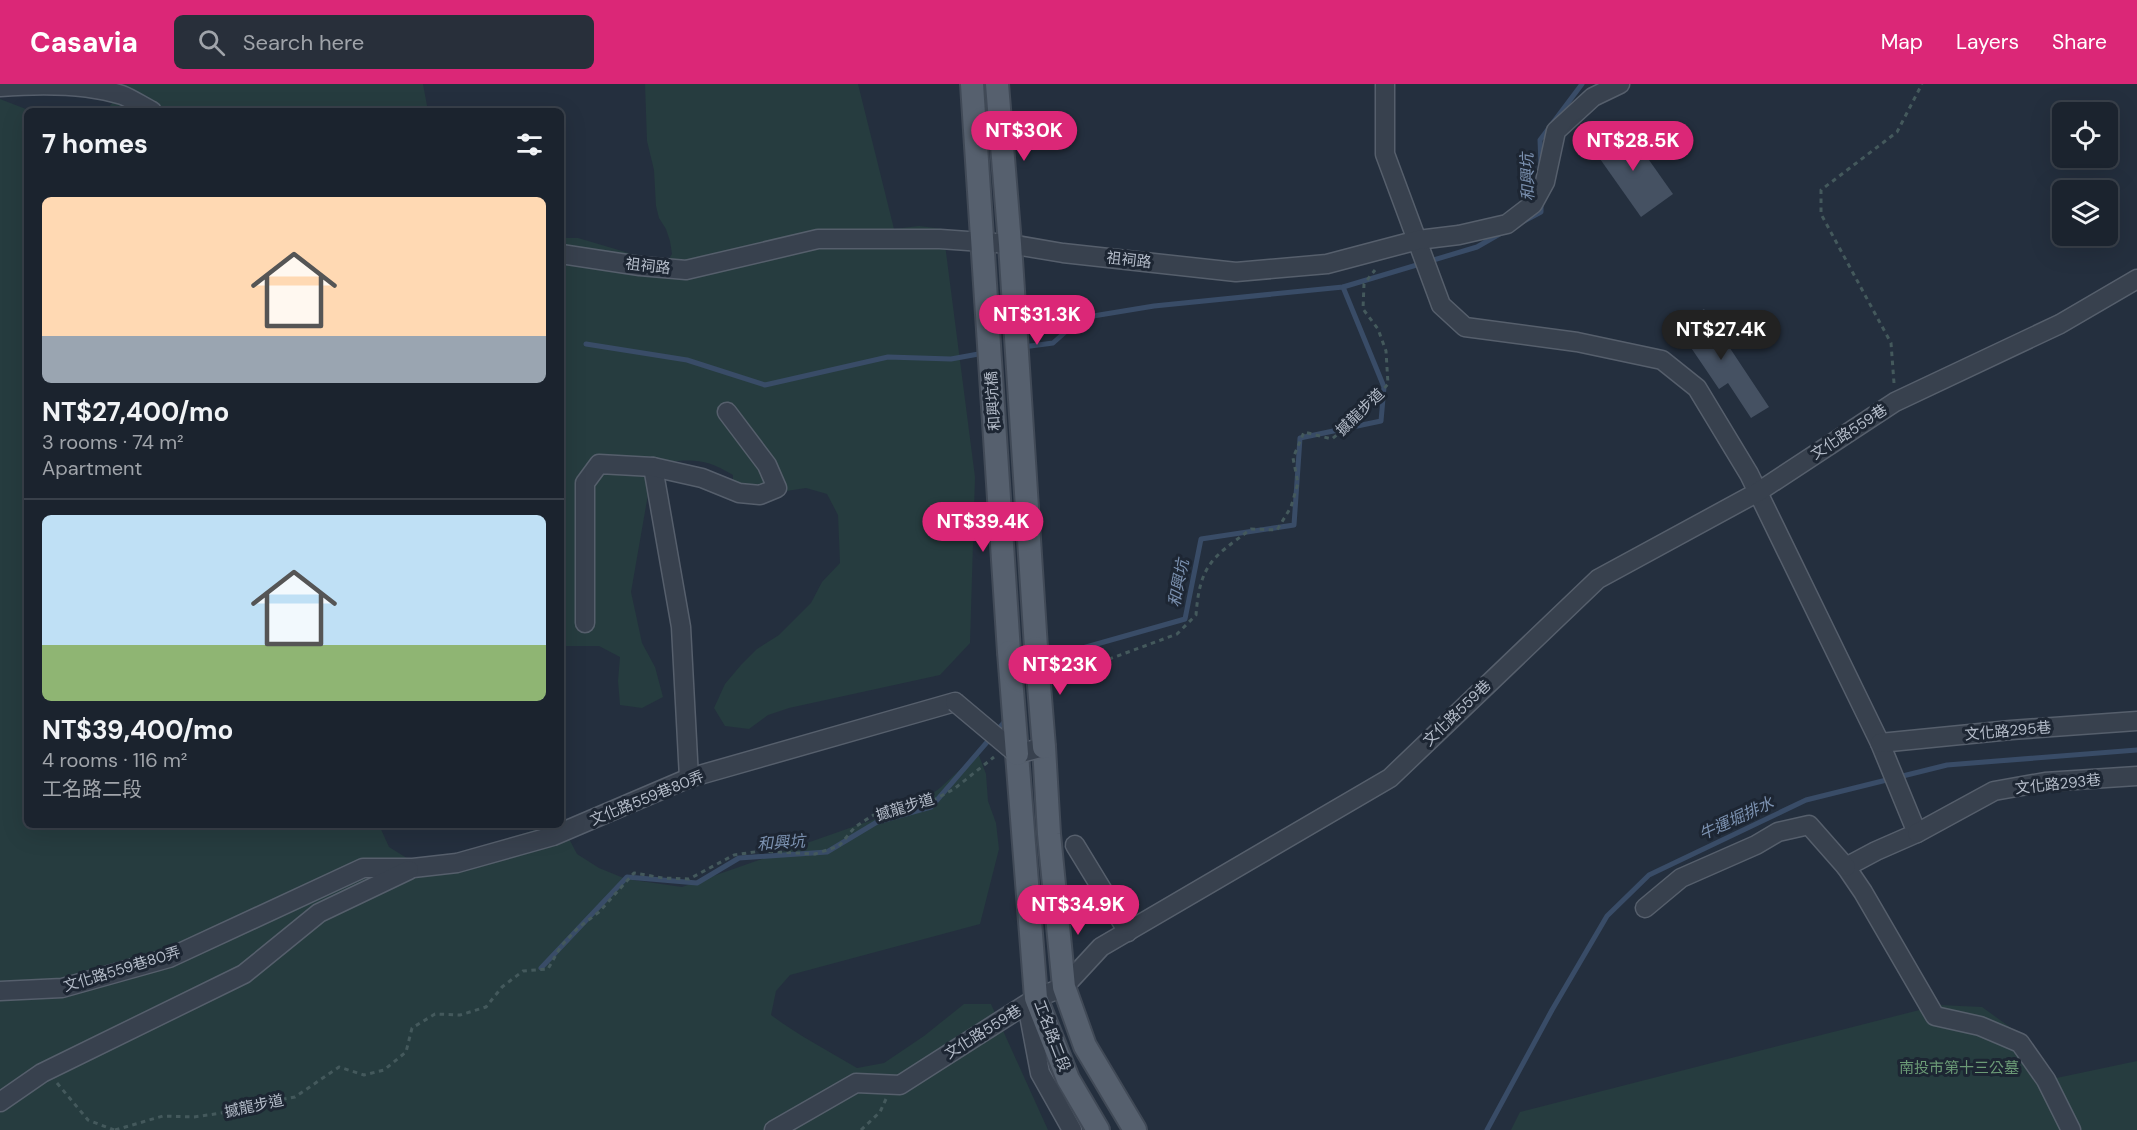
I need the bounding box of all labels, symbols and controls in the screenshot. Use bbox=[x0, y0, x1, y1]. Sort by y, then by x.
search box bbox=[174, 15, 594, 69]
text: Casavia bbox=[30, 24, 138, 61]
icon: search bbox=[195, 26, 228, 59]
text: Search here bbox=[243, 28, 364, 57]
text: Map bbox=[1881, 28, 1923, 56]
text: Layers bbox=[1956, 28, 2019, 56]
text: Share bbox=[2052, 28, 2107, 56]
map controls bbox=[2052, 102, 2118, 246]
button: locate bbox=[2052, 102, 2118, 168]
pin: NT$30K bbox=[975, 111, 1073, 162]
text: NT$30K bbox=[985, 117, 1063, 143]
pin: NT$28.5K bbox=[1571, 121, 1695, 172]
text: 7 homes bbox=[42, 127, 148, 161]
text: NT$28.5K bbox=[1586, 127, 1680, 153]
icon: filters bbox=[513, 128, 546, 161]
water label: 和興坑 bbox=[1517, 151, 1538, 201]
button: layers bbox=[2052, 180, 2118, 246]
icon: home bbox=[240, 236, 348, 344]
street label: 祖祠路 bbox=[1106, 248, 1152, 272]
street label: 祖祠路 bbox=[625, 254, 671, 278]
pin: NT$31.3K bbox=[975, 295, 1099, 346]
text: NT$31.3K bbox=[993, 301, 1081, 327]
pin: NT$27.4K bbox=[1659, 310, 1783, 361]
text: NT$27.4K bbox=[1676, 316, 1766, 342]
street label: 和興坑橋 bbox=[981, 370, 1005, 432]
street label: 撼龍步道 bbox=[1331, 384, 1389, 440]
text: NT$27,400/mo bbox=[42, 395, 229, 429]
street label: 文化路559巷 bbox=[1807, 400, 1891, 464]
text: 3 rooms · 74 m² bbox=[42, 429, 184, 455]
text: Apartment bbox=[42, 455, 142, 481]
pin: NT$39.4K bbox=[921, 502, 1045, 553]
text: NT$39.4K bbox=[936, 508, 1030, 534]
icon: home bbox=[240, 554, 348, 662]
water label: 和興坑 bbox=[1164, 556, 1194, 609]
pin: NT$23K bbox=[1011, 645, 1109, 696]
text: NT$23K bbox=[1022, 651, 1098, 677]
street label: 文化路559巷 bbox=[1419, 675, 1495, 751]
text: NT$39,400/mo bbox=[42, 713, 233, 747]
street label: 文化路295巷 bbox=[1964, 717, 2052, 745]
text: 4 rooms · 116 m² bbox=[42, 747, 187, 773]
street label: 文化路559巷80弄 bbox=[587, 766, 707, 830]
street label: 文化路293巷 bbox=[2014, 770, 2102, 798]
text: 工名路二段 bbox=[42, 776, 142, 802]
street label: 撼龍步道 bbox=[873, 789, 937, 825]
water label: 牛運堀排水 bbox=[1696, 792, 1778, 845]
water label: 和興坑 bbox=[756, 830, 808, 855]
pin: NT$34.9K bbox=[1016, 885, 1140, 936]
text: NT$34.9K bbox=[1031, 891, 1125, 917]
street label: 文化路559巷80弄 bbox=[61, 942, 183, 996]
street label: 工名路二段 bbox=[1029, 997, 1075, 1075]
street label: 文化路559巷 bbox=[941, 1000, 1025, 1064]
park label: 南投市第十三公墓 bbox=[1899, 1058, 2019, 1078]
street label: 撼龍步道 bbox=[223, 1090, 285, 1122]

